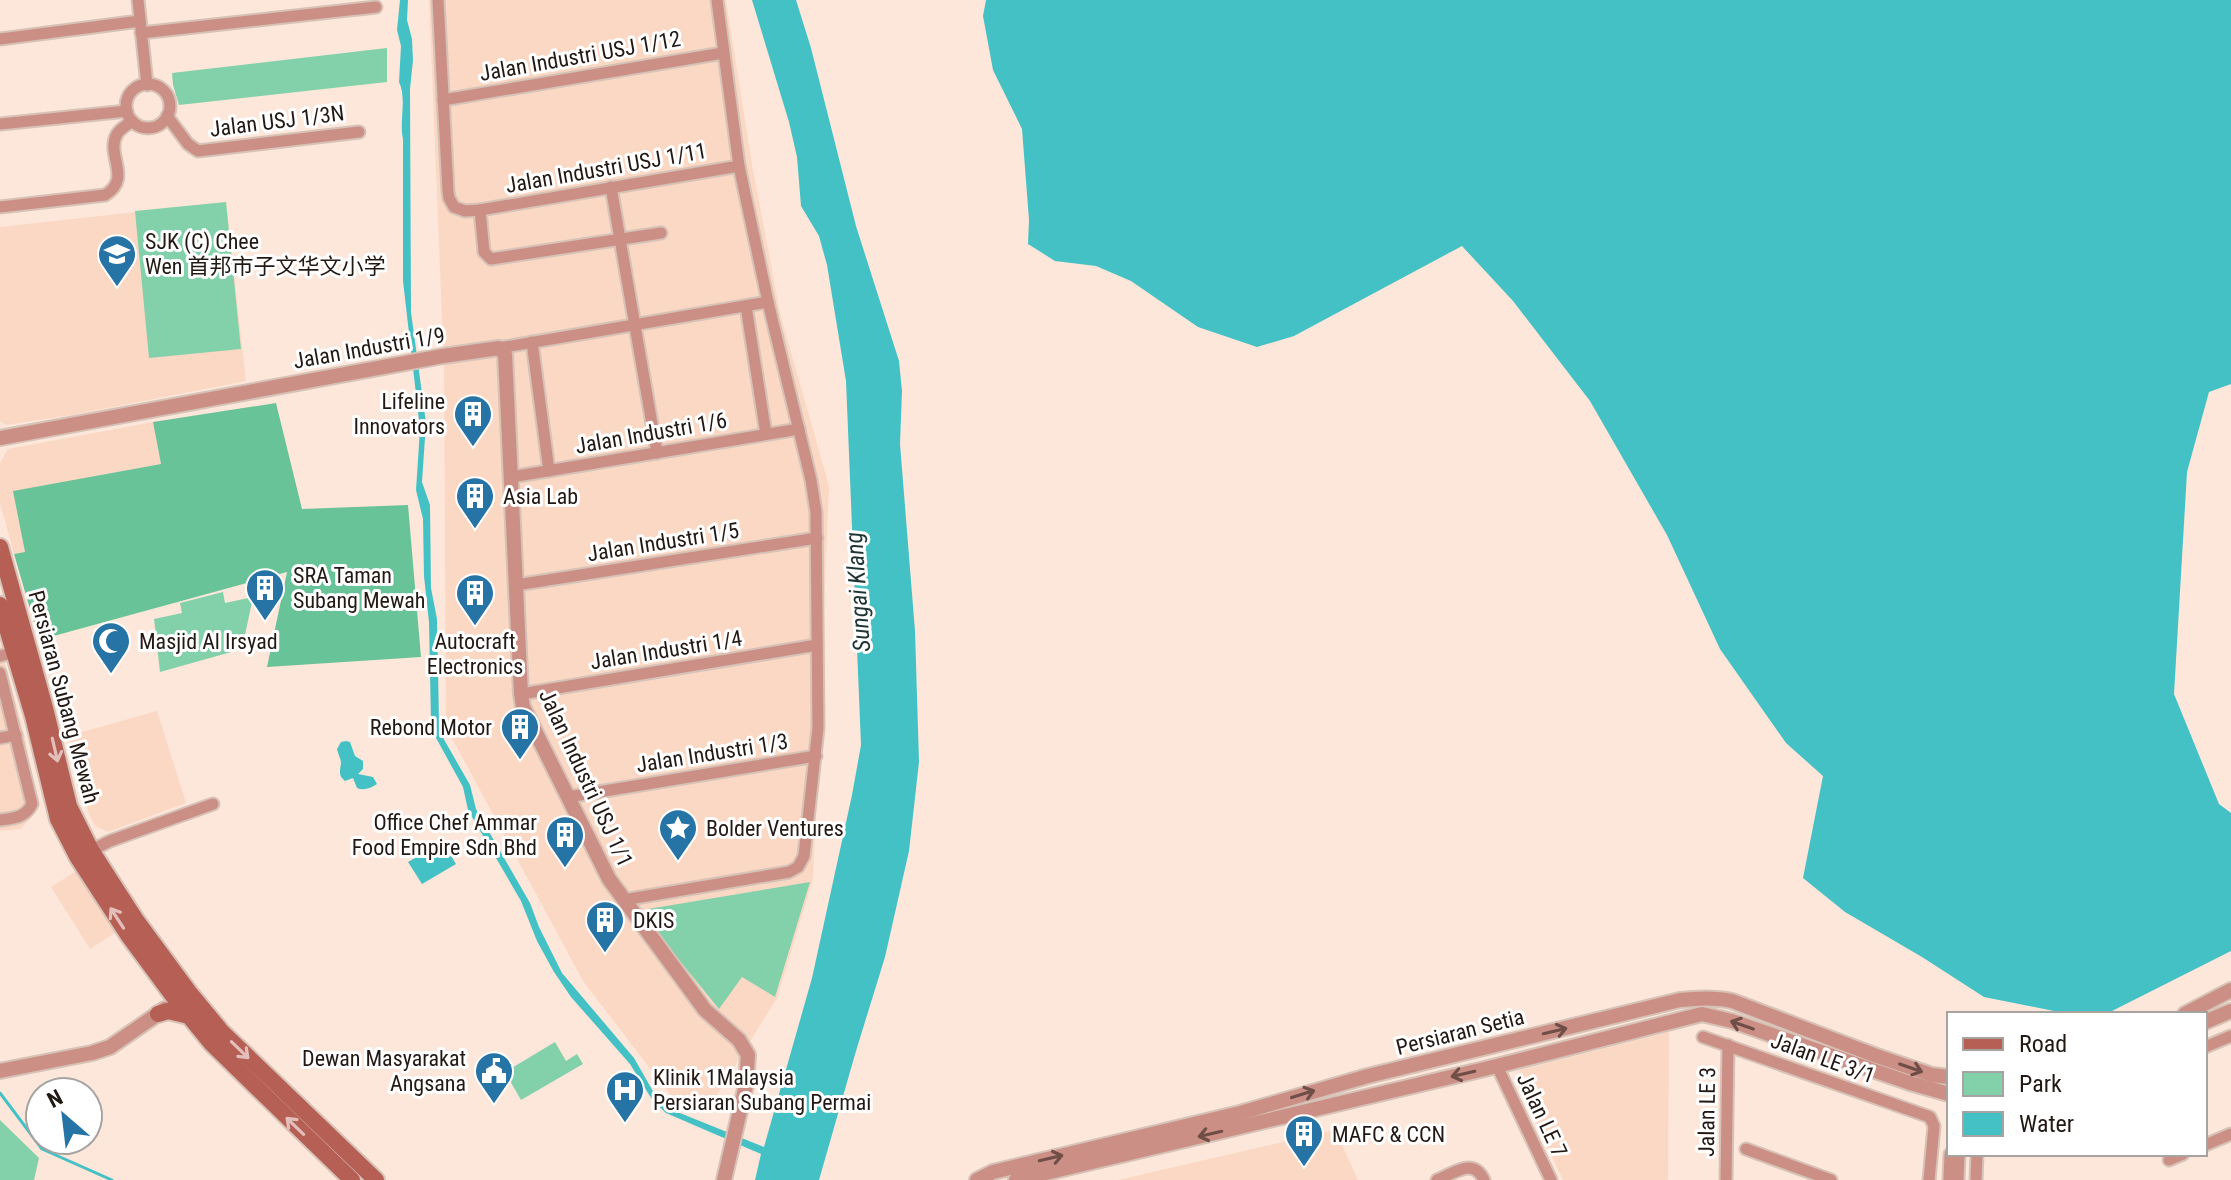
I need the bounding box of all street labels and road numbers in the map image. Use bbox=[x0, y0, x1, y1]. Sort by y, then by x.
street label: Jalan Industri USJ 1/12 bbox=[478, 26, 682, 86]
street label: Jalan USJ 1/3N bbox=[208, 100, 346, 142]
street label: Jalan Industri USJ 1/11 bbox=[504, 138, 708, 198]
street label: Jalan Industri 1/9 bbox=[291, 322, 447, 374]
street label: Jalan Industri 1/6 bbox=[573, 407, 729, 459]
street label: Jalan Industri 1/5 bbox=[585, 518, 741, 566]
street label: Persiaran Subang Mewah bbox=[24, 588, 104, 806]
street label: Jalan Industri 1/4 bbox=[588, 626, 744, 674]
street label: Jalan Industri USJ 1/1 bbox=[534, 685, 638, 871]
street label: Jalan Industri 1/3 bbox=[634, 729, 790, 777]
street label: Persiaran Setia bbox=[1393, 1004, 1527, 1060]
street label: Jalan LE 3/1 bbox=[1768, 1028, 1878, 1088]
street label: Jalan LE 3 bbox=[1694, 1067, 1720, 1157]
street label: Jalan LE 7 bbox=[1512, 1069, 1572, 1161]

